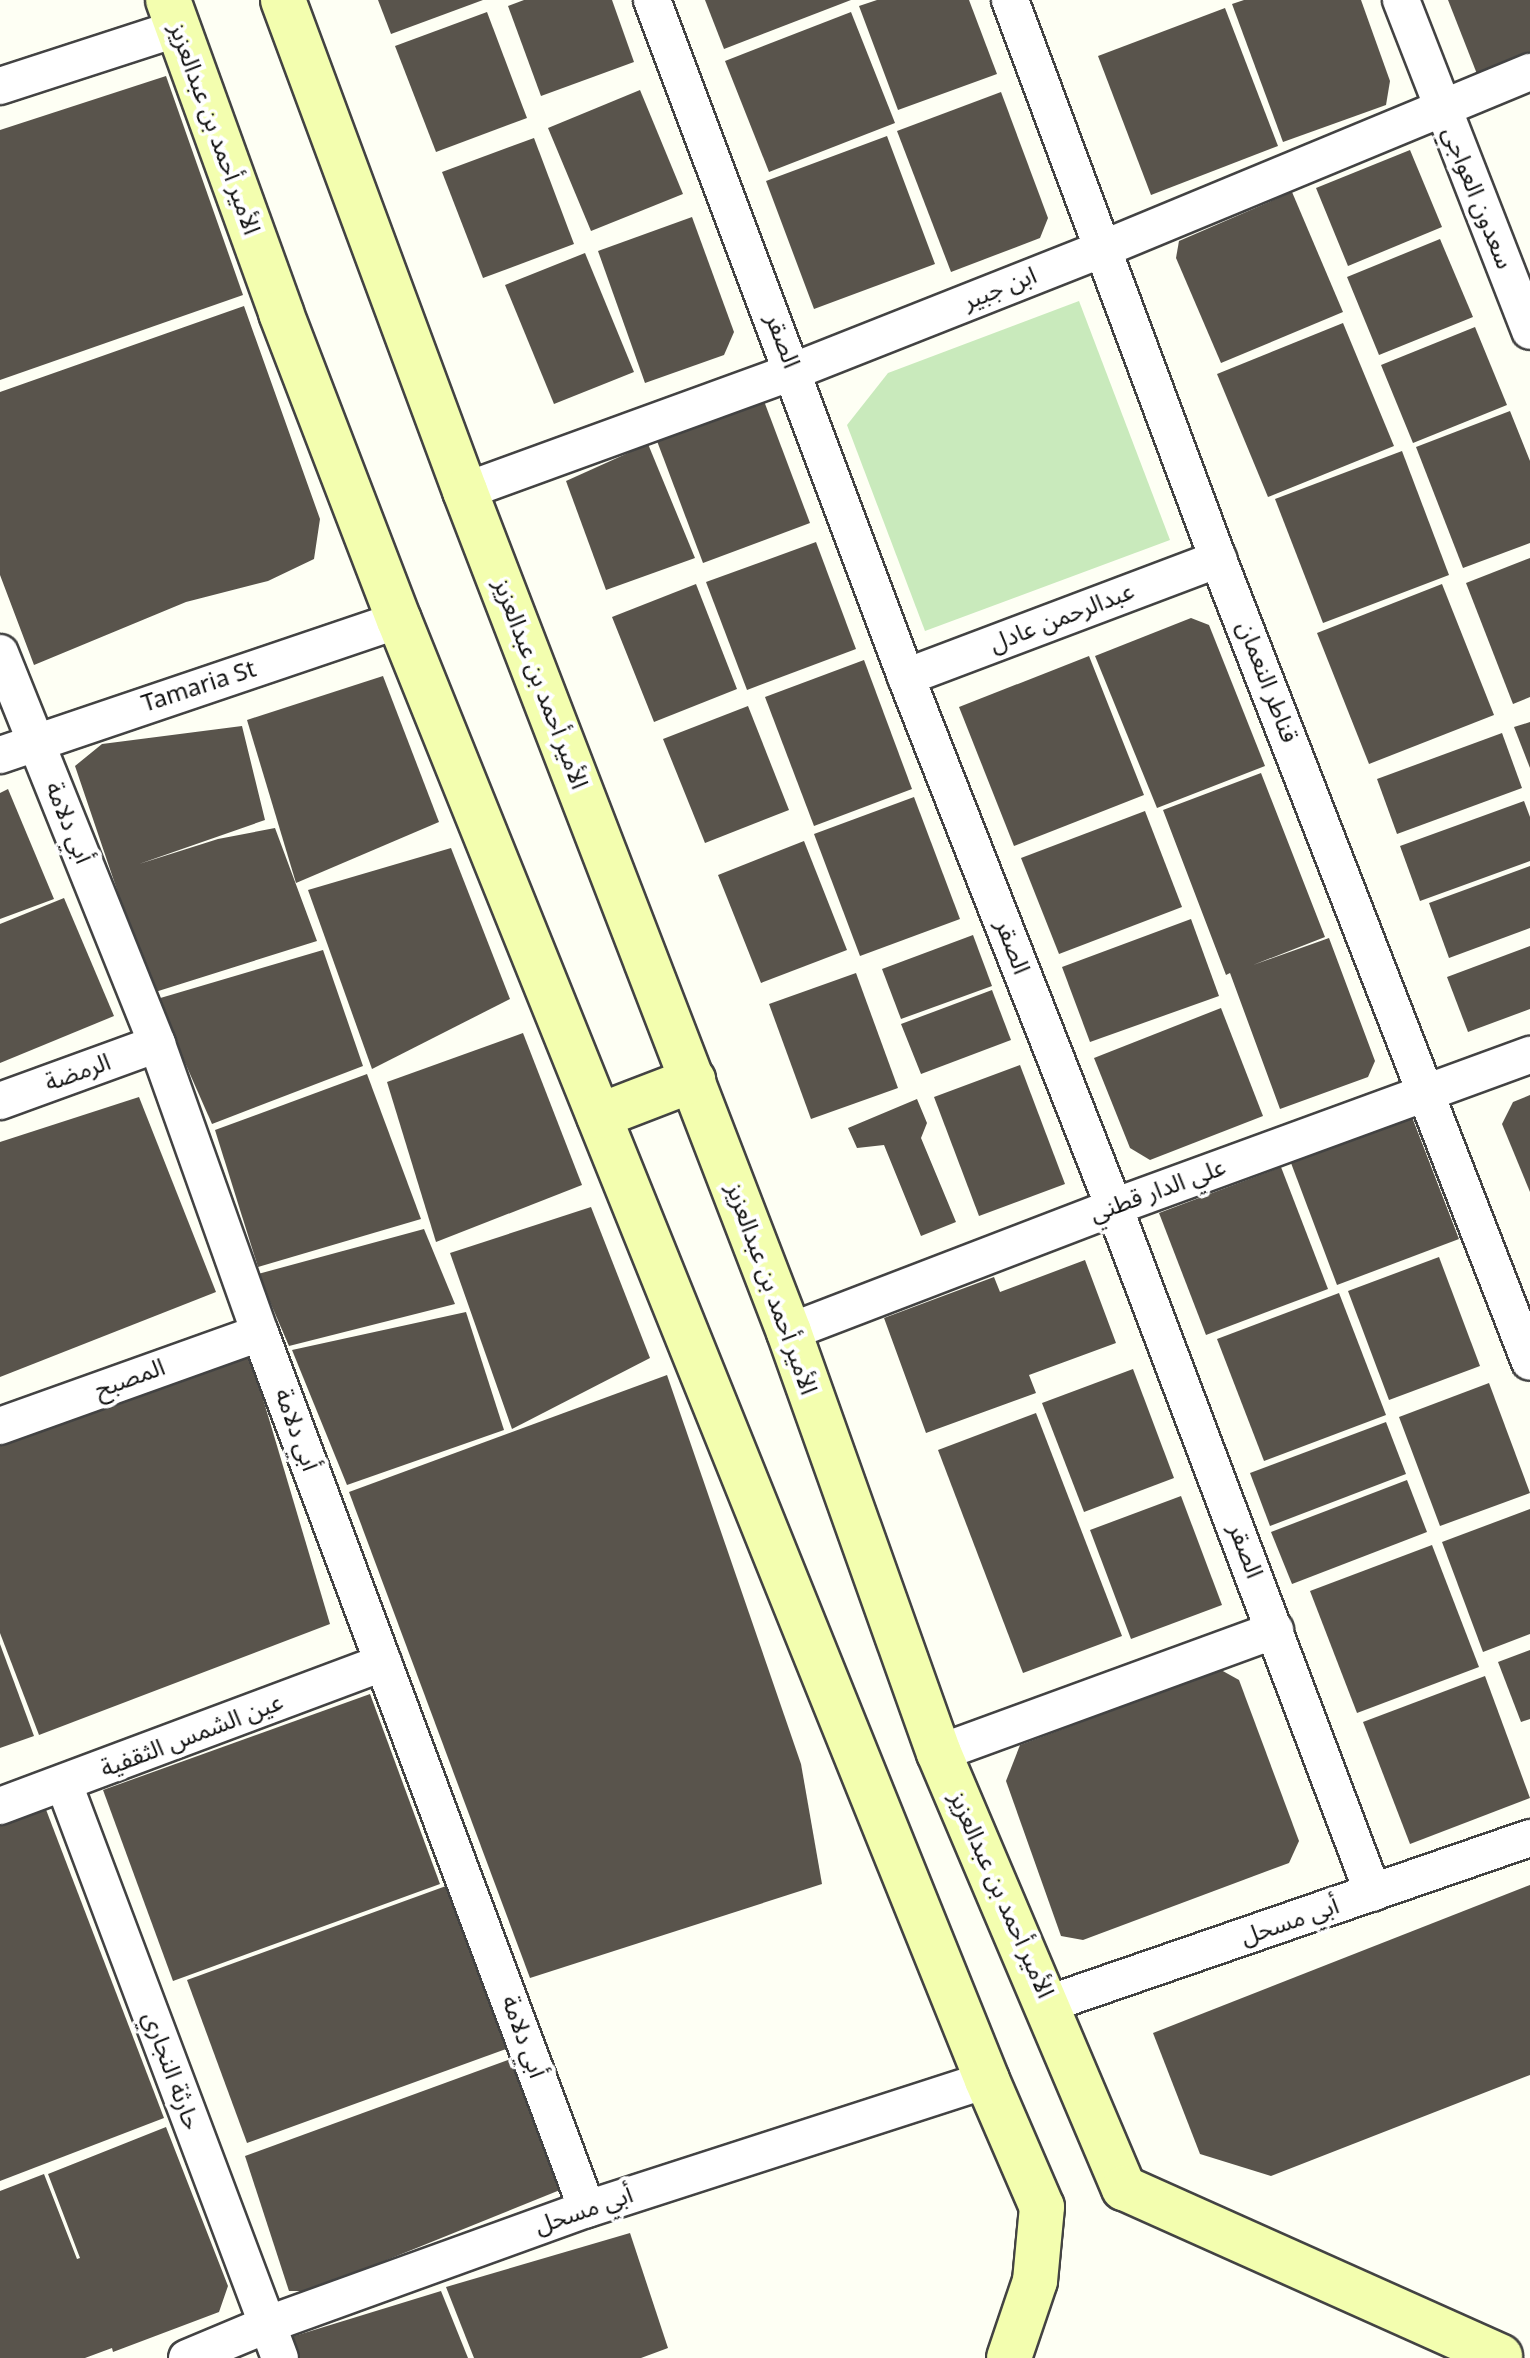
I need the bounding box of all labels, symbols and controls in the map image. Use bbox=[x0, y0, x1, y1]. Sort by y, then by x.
street label: الأمير أحمد بن عبدالعزيز bbox=[162, 19, 266, 239]
street label: سعدون العواجي bbox=[1435, 123, 1519, 273]
street label: ابن جبير bbox=[959, 261, 1041, 317]
street label: الصقر bbox=[759, 310, 805, 372]
street label: الأمير أحمد بن عبدالعزيز bbox=[487, 575, 593, 793]
street label: عبدالرحمن عادل bbox=[986, 577, 1138, 659]
street label: قناطر النعمان bbox=[1231, 617, 1303, 747]
street label: Tamaria St bbox=[138, 655, 260, 719]
street label: أبي دلامة bbox=[39, 778, 97, 868]
street label: الصقر bbox=[989, 916, 1035, 978]
street label: الرمضة bbox=[41, 1048, 115, 1098]
street label: علي الدار قطني bbox=[1086, 1153, 1230, 1229]
street label: الأمير أحمد بن عبدالعزيز bbox=[719, 1179, 823, 1399]
street label: المصبح bbox=[91, 1353, 169, 1405]
street label: أبي دلامة bbox=[268, 1385, 324, 1475]
street label: الصقر bbox=[1222, 1520, 1268, 1582]
street label: عين الشمس الثقفية bbox=[97, 1688, 287, 1784]
street label: الأمير أحمد بن عبدالعزيز bbox=[943, 1787, 1059, 2003]
street label: أبي مسحل bbox=[1237, 1892, 1343, 1952]
street label: أبي دلامة bbox=[495, 1992, 551, 2082]
street label: حارثة النجاري bbox=[136, 2008, 206, 2134]
street label: أبي مسحل bbox=[531, 2181, 637, 2241]

